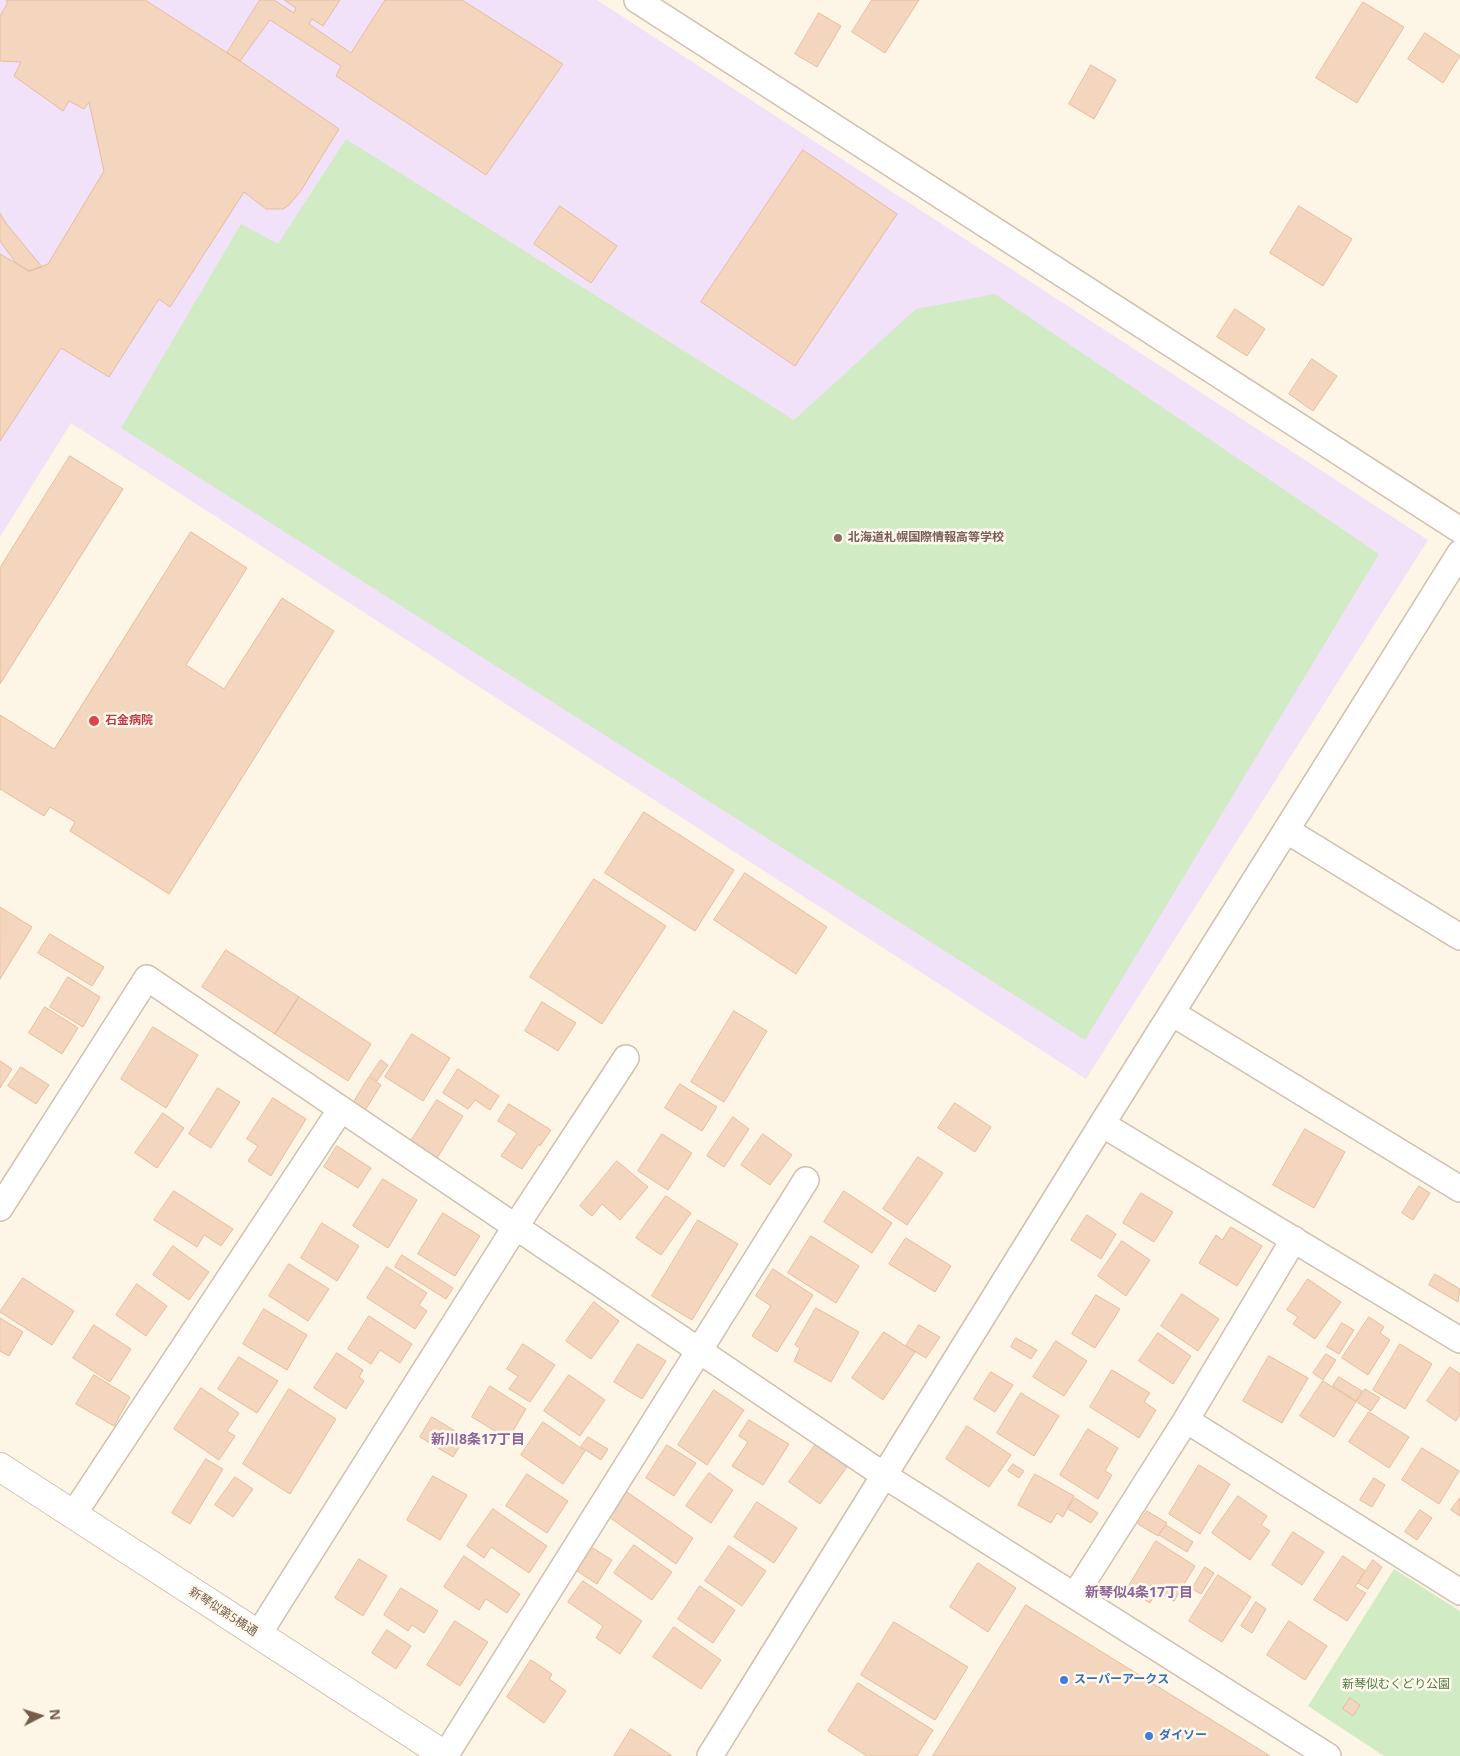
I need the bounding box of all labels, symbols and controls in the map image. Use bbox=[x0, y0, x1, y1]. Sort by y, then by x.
place label: 北海道札幌国際情報高等学校 bbox=[848, 531, 1004, 545]
marker: 北海道札幌国際情報高等学校 bbox=[832, 532, 844, 544]
marker: 石金病院 bbox=[87, 714, 101, 728]
place label: 石金病院 bbox=[105, 714, 153, 728]
district label: 新川8条17丁目 bbox=[431, 1432, 525, 1448]
street label: 新琴似第5横通 bbox=[186, 1584, 260, 1640]
district label: 新琴似4条17丁目 bbox=[1085, 1585, 1193, 1601]
place label: スーパーアークス bbox=[1074, 1673, 1169, 1687]
marker: スーパーアークス bbox=[1058, 1674, 1070, 1686]
park label: 新琴似むくどり公園 bbox=[1342, 1678, 1450, 1692]
north arrow bbox=[15, 1691, 65, 1741]
text: N bbox=[45, 1708, 65, 1721]
place label: ダイソー bbox=[1159, 1729, 1207, 1743]
marker: ダイソー bbox=[1143, 1730, 1155, 1742]

